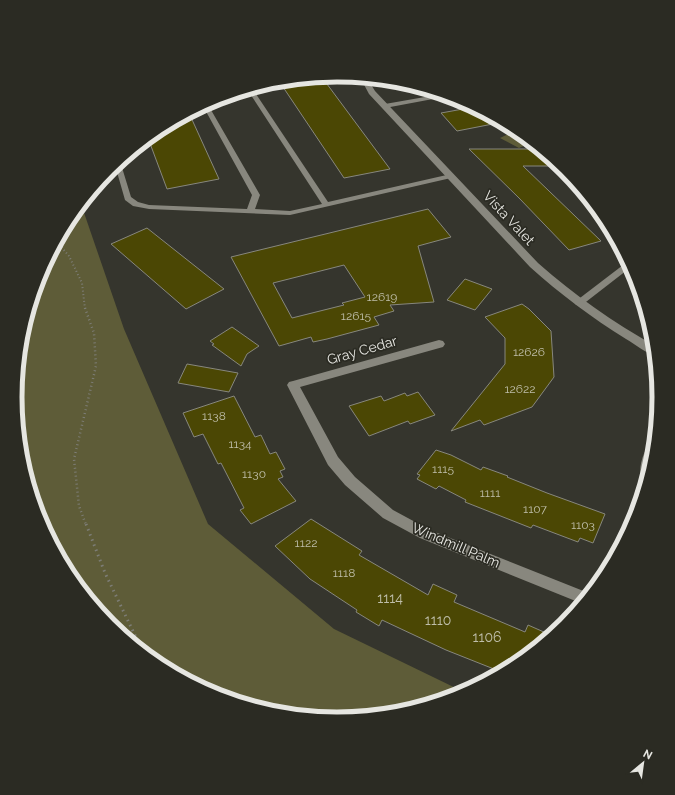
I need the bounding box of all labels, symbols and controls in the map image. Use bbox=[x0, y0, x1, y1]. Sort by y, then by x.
street label: Vista Valet bbox=[480, 188, 538, 248]
house number: 12619 bbox=[367, 290, 397, 304]
house number: 12615 bbox=[341, 309, 372, 323]
street label: Gray Cedar bbox=[325, 332, 399, 368]
house number: 12626 bbox=[513, 345, 545, 359]
house number: 12622 bbox=[504, 382, 536, 396]
house number: 1138 bbox=[202, 409, 226, 423]
house number: 1134 bbox=[228, 437, 252, 451]
house number: 1115 bbox=[432, 462, 454, 476]
house number: 1130 bbox=[242, 467, 266, 481]
house number: 1111 bbox=[480, 486, 500, 500]
house number: 1107 bbox=[523, 502, 548, 516]
house number: 1103 bbox=[571, 518, 595, 532]
street label: Windmill Palm bbox=[410, 519, 502, 571]
house number: 1122 bbox=[295, 536, 317, 550]
house number: 1118 bbox=[333, 566, 355, 580]
house number: 1114 bbox=[377, 590, 403, 606]
house number: 1110 bbox=[425, 612, 451, 628]
house number: 1106 bbox=[473, 629, 502, 645]
north arrow bbox=[623, 743, 663, 783]
text: N bbox=[641, 747, 654, 762]

